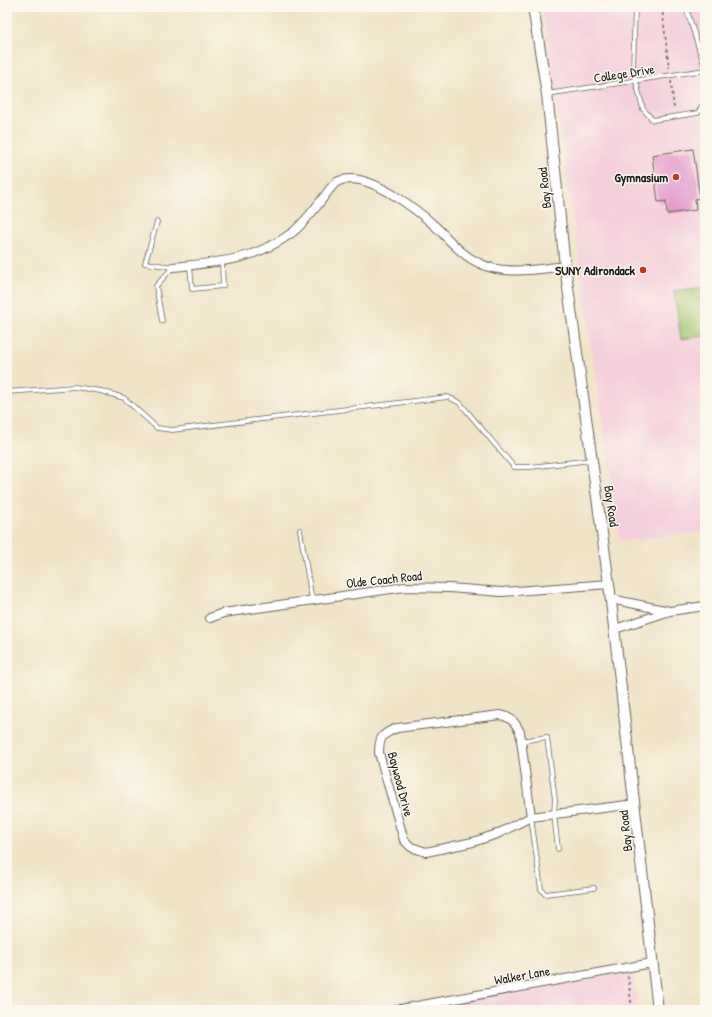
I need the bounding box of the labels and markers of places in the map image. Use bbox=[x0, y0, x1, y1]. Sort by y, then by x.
place label: Gymnasium bbox=[614, 168, 668, 187]
marker: Gymnasium bbox=[671, 172, 681, 182]
place label: SUNY Adirondack bbox=[555, 261, 636, 279]
marker: SUNY Adirondack bbox=[638, 265, 648, 275]

